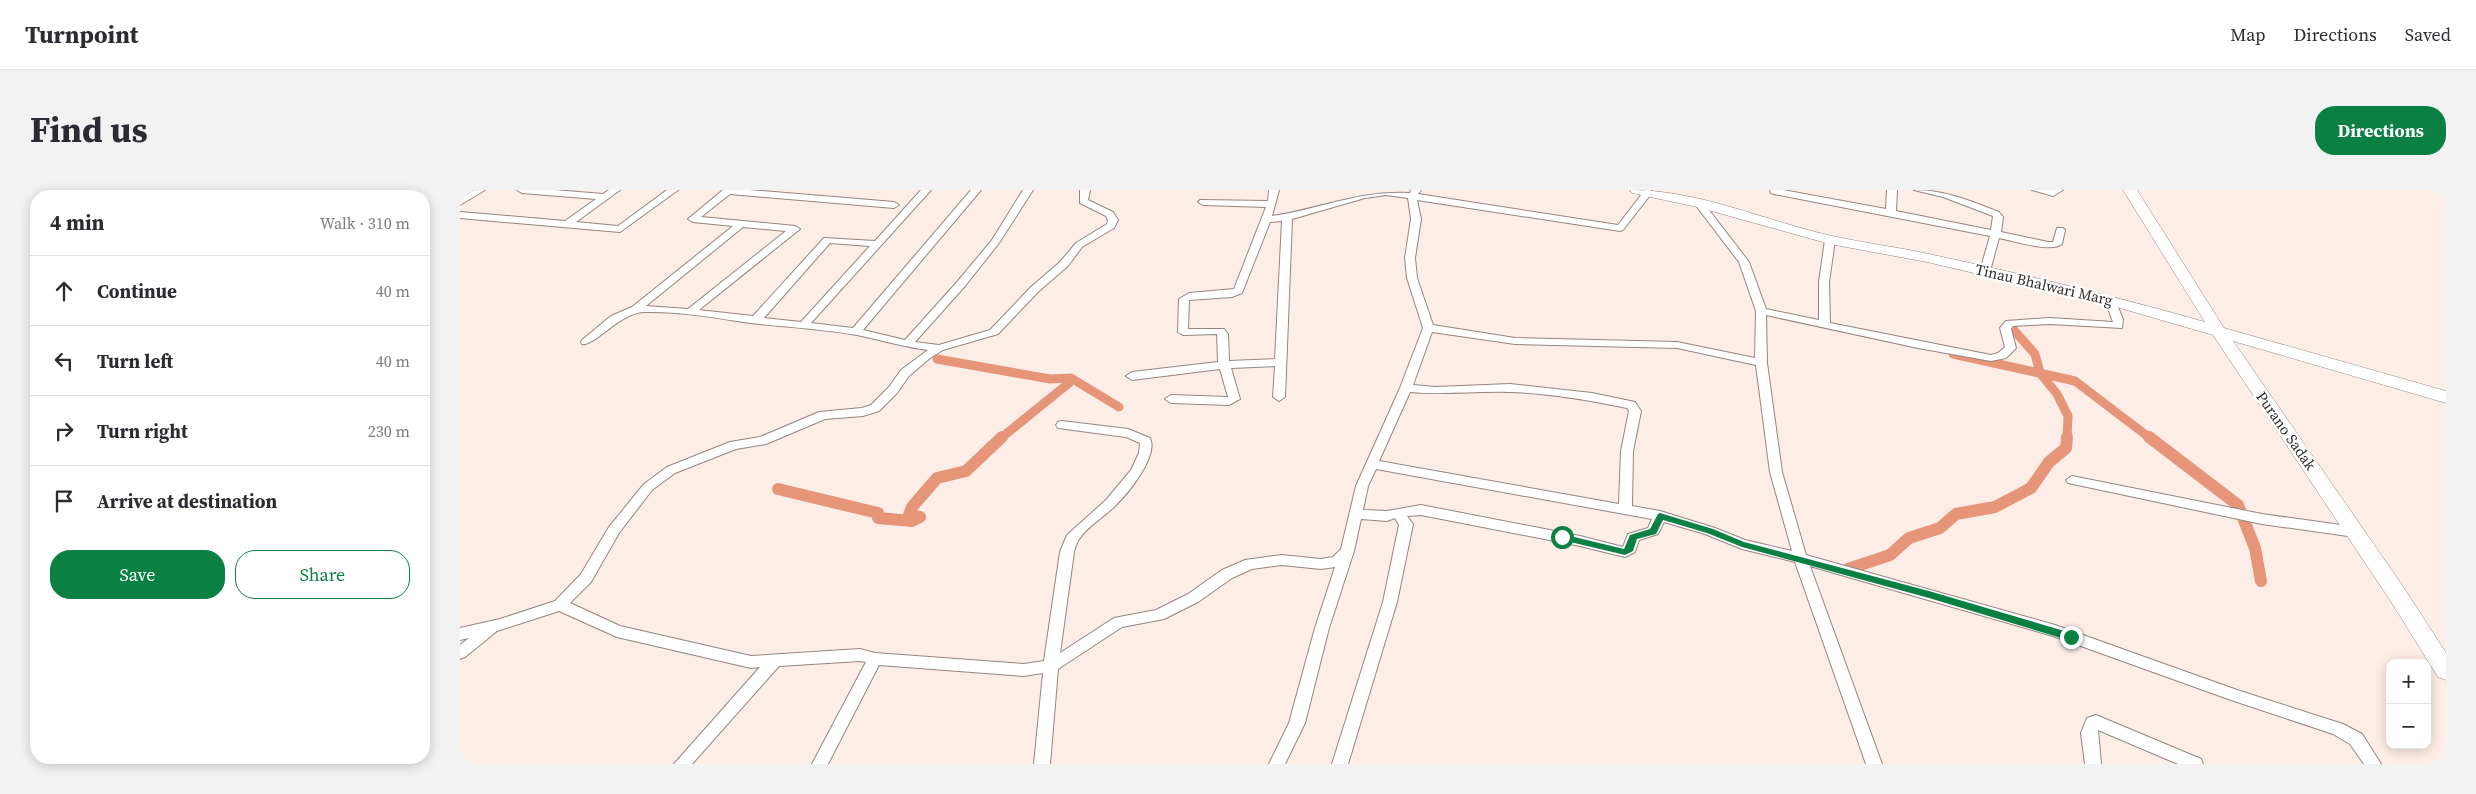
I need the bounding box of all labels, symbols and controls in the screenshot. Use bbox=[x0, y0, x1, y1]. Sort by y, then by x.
text: Turnpoint bbox=[25, 18, 138, 51]
text: Map bbox=[2230, 22, 2266, 47]
text: Directions bbox=[2294, 22, 2377, 47]
text: Saved bbox=[2405, 22, 2451, 47]
text: Find us bbox=[30, 106, 148, 154]
button: Directions bbox=[2315, 106, 2446, 155]
text: 4 min bbox=[50, 208, 105, 237]
text: Walk · 310 m bbox=[320, 212, 410, 234]
street label: Tinau Bhalwari Marg bbox=[1973, 258, 2115, 311]
icon: ahead bbox=[50, 277, 78, 305]
text: Continue bbox=[97, 278, 177, 304]
text: 40 m bbox=[376, 280, 410, 302]
icon: left bbox=[50, 347, 78, 375]
text: Turn left bbox=[97, 348, 173, 374]
text: 40 m bbox=[376, 350, 410, 372]
street label: Purano Sadak bbox=[2252, 387, 2322, 475]
icon: right bbox=[50, 417, 78, 445]
text: Turn right bbox=[97, 418, 188, 444]
text: 230 m bbox=[368, 420, 410, 442]
icon: arrive bbox=[50, 487, 78, 515]
text: Arrive at destination bbox=[97, 488, 277, 514]
route start bbox=[1551, 526, 1574, 549]
button: Save bbox=[50, 550, 225, 599]
button: Share bbox=[235, 550, 410, 599]
route end bbox=[2060, 626, 2083, 649]
map controls bbox=[2386, 659, 2431, 749]
button: + bbox=[2386, 659, 2431, 704]
button: − bbox=[2386, 704, 2431, 749]

